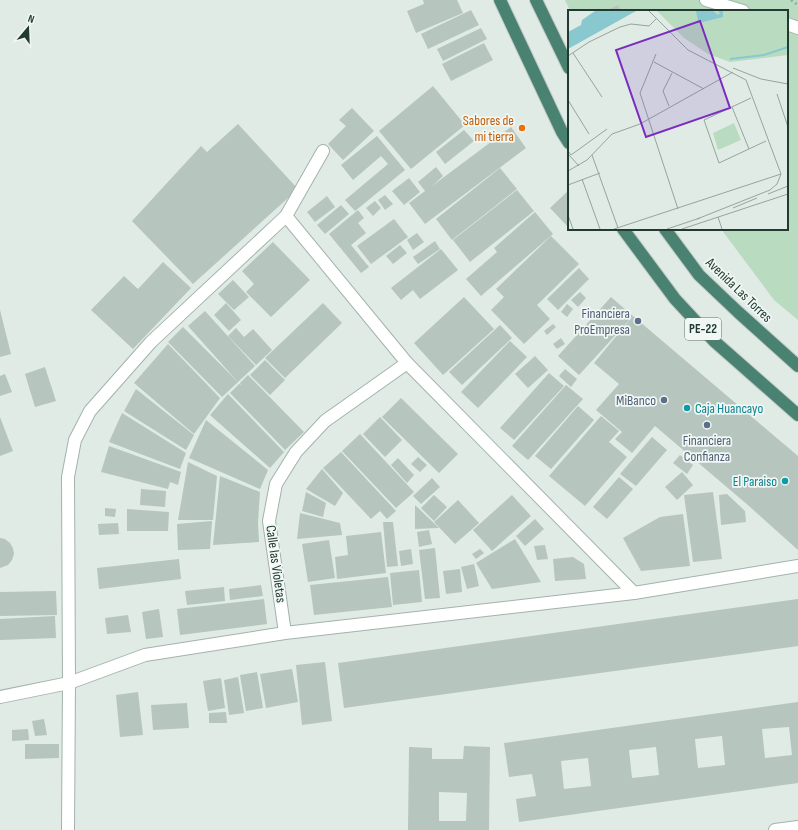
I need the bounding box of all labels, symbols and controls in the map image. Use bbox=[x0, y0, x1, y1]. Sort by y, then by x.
north arrow bbox=[8, 8, 48, 48]
inset map bbox=[568, 10, 788, 230]
text: N bbox=[26, 12, 36, 26]
place label: Sabores de mi tierra bbox=[463, 112, 514, 145]
marker: Sabores de mi tierra bbox=[517, 123, 527, 133]
street label: Avenida Las Torres bbox=[702, 253, 776, 326]
place label: Financiera ProEmpresa bbox=[574, 305, 630, 338]
marker: Financiera ProEmpresa bbox=[633, 316, 643, 326]
road number: PE-22 bbox=[685, 318, 721, 340]
place label: MiBanco bbox=[616, 392, 656, 409]
marker: MiBanco bbox=[659, 395, 669, 405]
place label: Caja Huancayo bbox=[695, 400, 763, 417]
marker: Caja Huancayo bbox=[682, 403, 692, 413]
marker: Financiera Confianza bbox=[702, 420, 712, 430]
place label: Financiera Confianza bbox=[683, 432, 731, 465]
place label: El Paraiso bbox=[733, 473, 777, 490]
marker: El Paraiso bbox=[780, 476, 790, 486]
street label: Calle las Violetas bbox=[262, 524, 290, 604]

